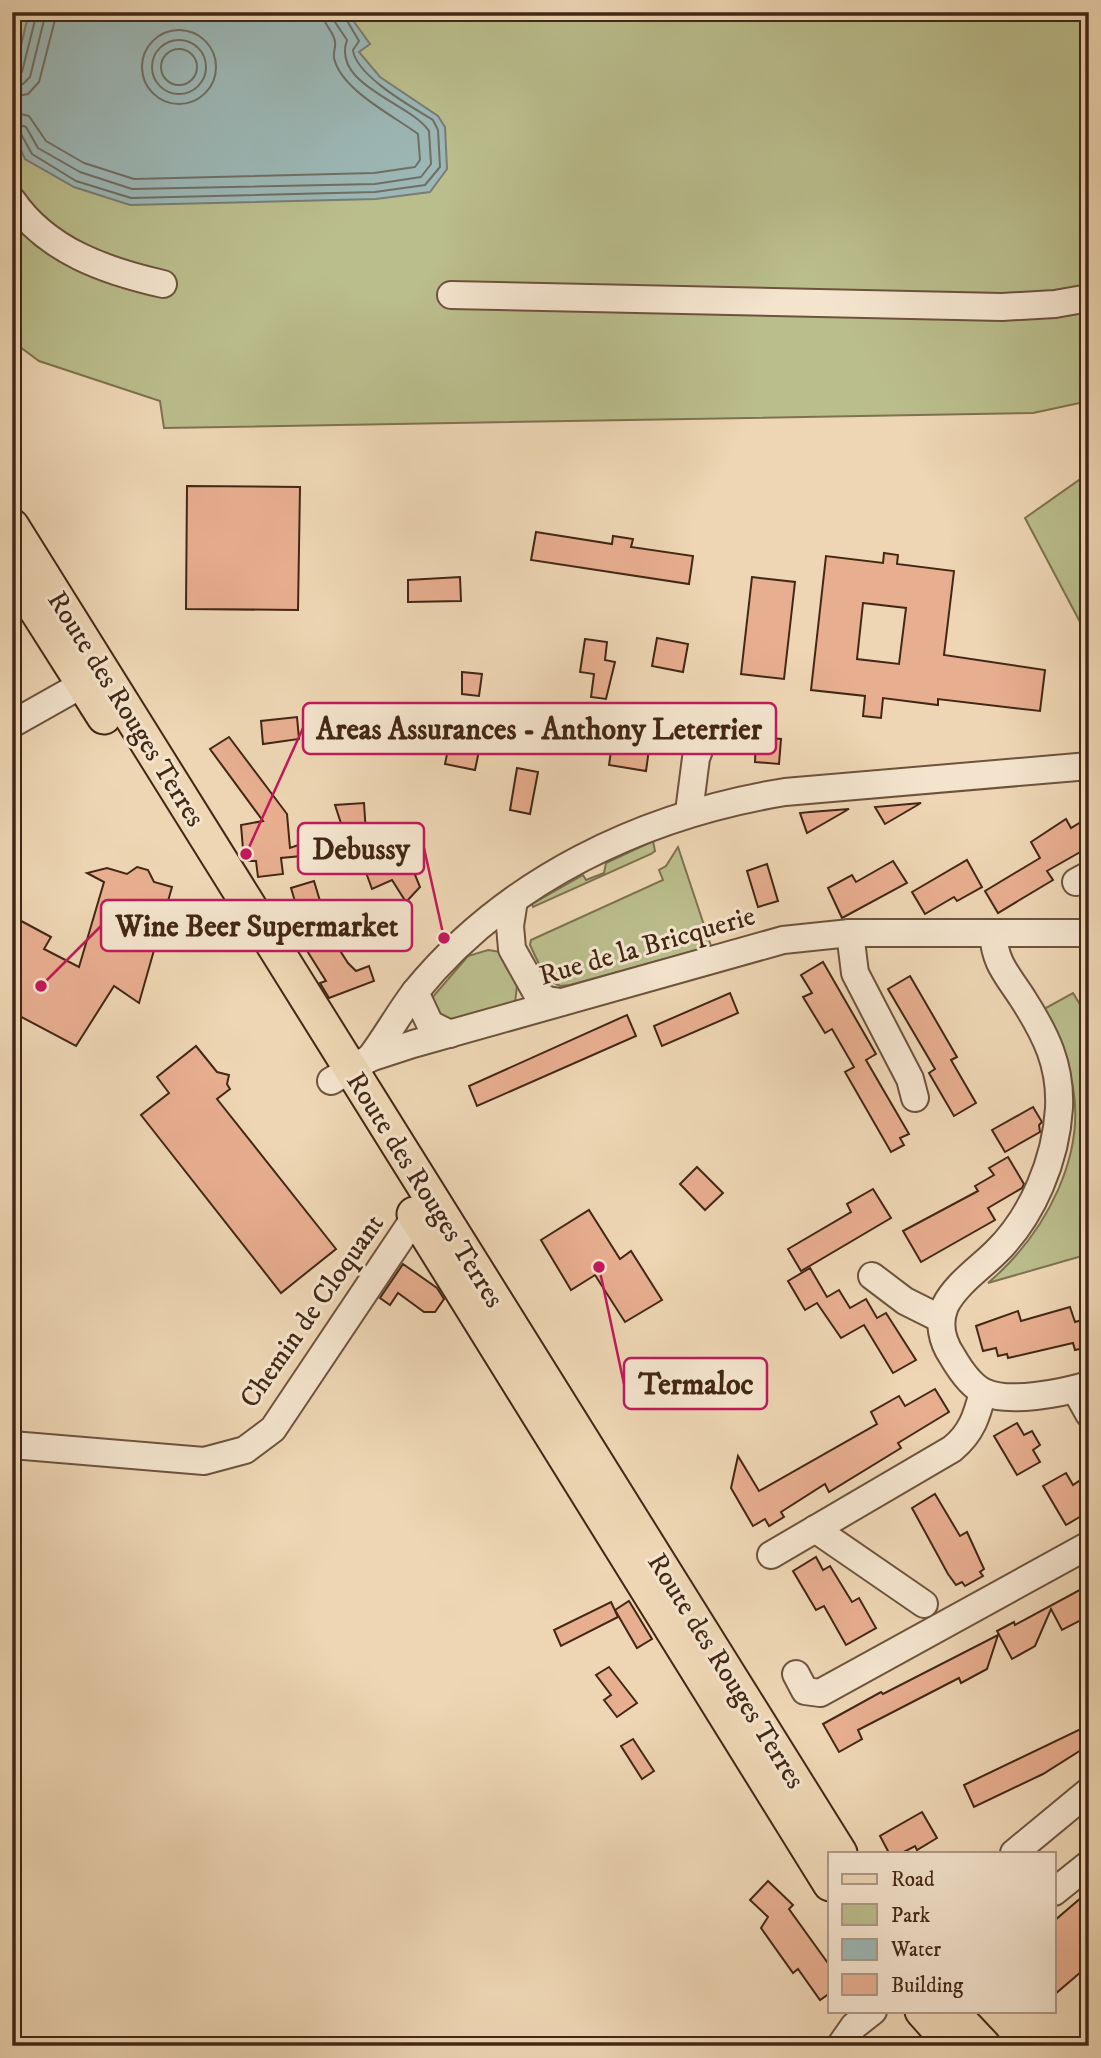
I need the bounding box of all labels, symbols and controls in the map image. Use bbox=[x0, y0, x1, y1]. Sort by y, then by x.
street label: Route des Rouges Terres bbox=[39, 585, 213, 833]
callout: Areas Assurances - Anthony Leterrier bbox=[303, 703, 776, 754]
text: Areas Assurances - Anthony Leterrier bbox=[315, 712, 763, 749]
callout: Debussy bbox=[298, 823, 424, 874]
text: Debussy bbox=[312, 832, 411, 869]
street label: Rue de la Bricquerie bbox=[535, 898, 759, 994]
callout: Wine Beer Supermarket bbox=[101, 900, 412, 951]
text: Wine Beer Supermarket bbox=[115, 909, 399, 946]
street label: Route des Rouges Terres bbox=[338, 1066, 512, 1314]
street label: Chemin de Cloquant bbox=[232, 1207, 392, 1415]
callout: Termaloc bbox=[624, 1358, 767, 1409]
text: Termaloc bbox=[638, 1367, 754, 1404]
street label: Route des Rouges Terres bbox=[639, 1547, 813, 1795]
legend bbox=[828, 1852, 1056, 2012]
text: Road bbox=[891, 1867, 935, 1893]
text: Park bbox=[891, 1903, 931, 1929]
text: Water bbox=[890, 1937, 941, 1963]
text: Building bbox=[891, 1973, 964, 1999]

